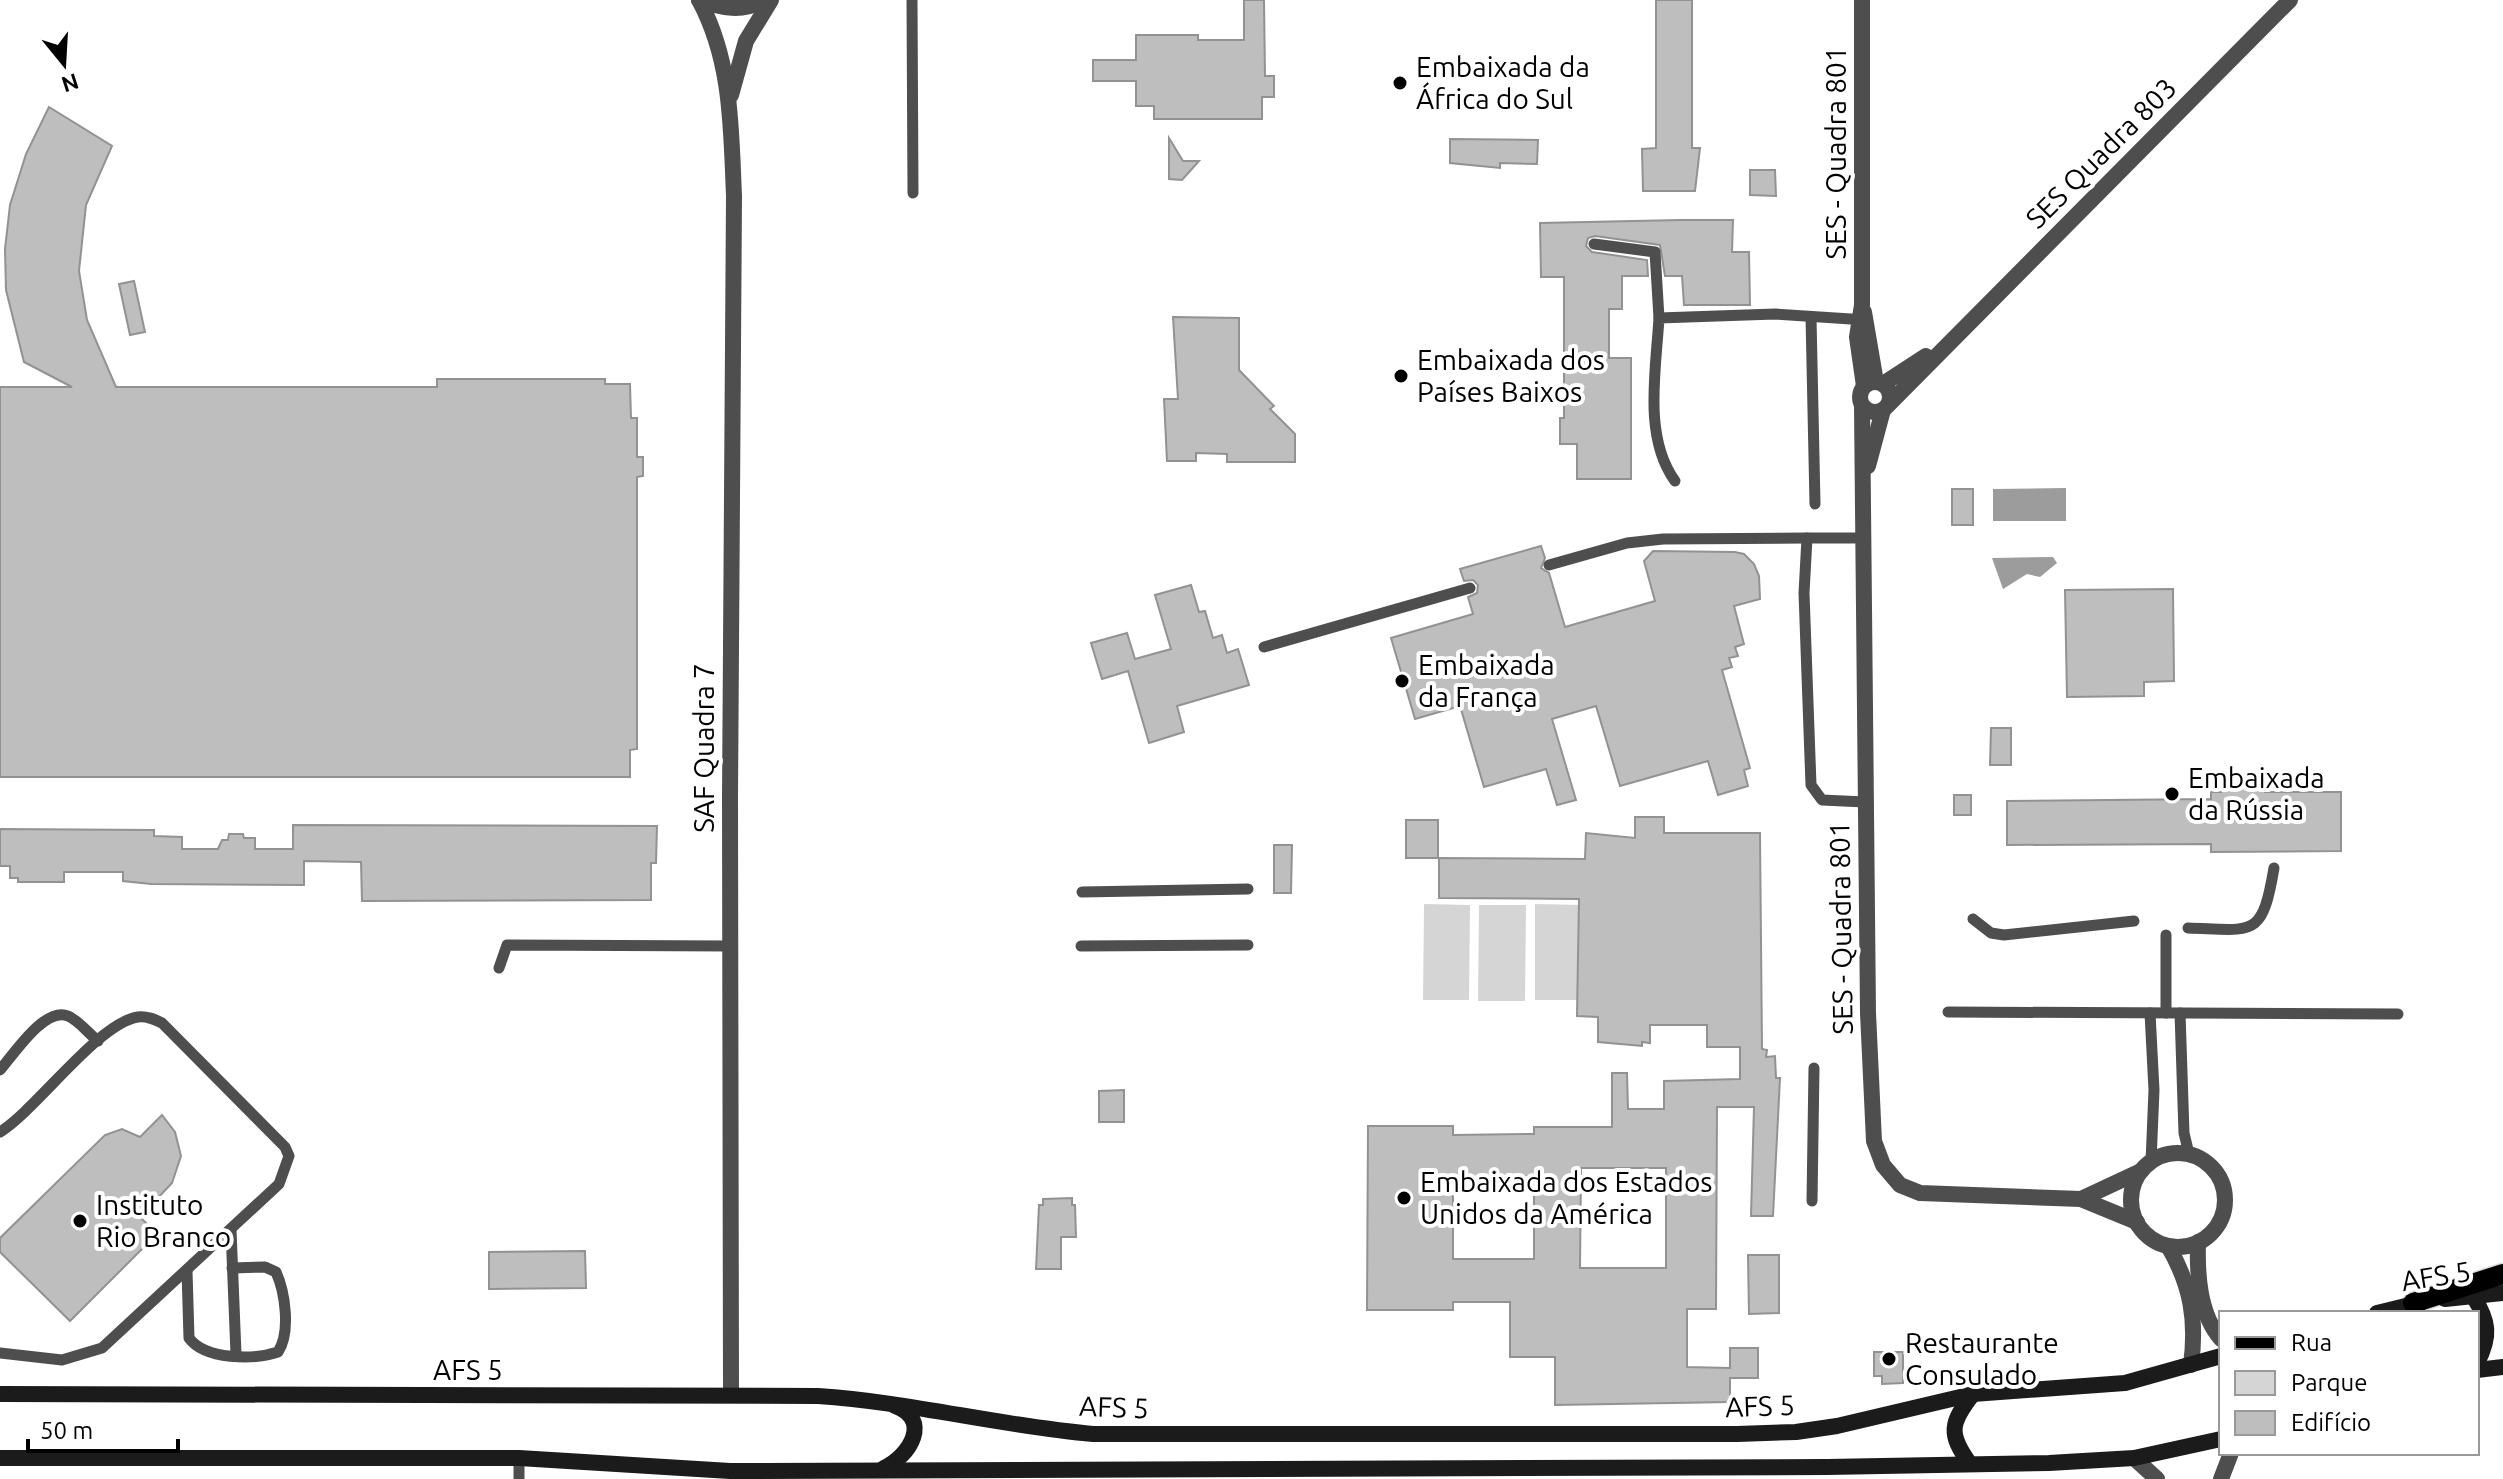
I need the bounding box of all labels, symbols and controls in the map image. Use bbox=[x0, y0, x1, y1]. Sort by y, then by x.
north arrow bbox=[24, 24, 104, 104]
street label: SES - Quadra 801 bbox=[1820, 46, 1851, 260]
place label: Embaixada da África do Sul bbox=[1416, 51, 1590, 114]
text: N bbox=[59, 69, 82, 98]
street label: SES Quadra 803 bbox=[2019, 71, 2182, 234]
marker: Embaixada da África do Sul bbox=[1391, 74, 1409, 92]
place label: Embaixada dos Países Baixos bbox=[1417, 344, 1605, 407]
marker: Embaixada dos Países Baixos bbox=[1392, 367, 1410, 385]
place label: Embaixada da França bbox=[1418, 649, 1555, 712]
street label: SAF Quadra 7 bbox=[688, 663, 719, 833]
marker: Embaixada da França bbox=[1393, 672, 1411, 690]
place label: Embaixada da Rússia bbox=[2188, 762, 2325, 825]
marker: Embaixada da Rússia bbox=[2163, 785, 2181, 803]
street label: SES - Quadra 801 bbox=[1823, 821, 1858, 1035]
place label: Embaixada dos Estados Unidos da América bbox=[1420, 1166, 1713, 1229]
place label: Instituto Rio Branco bbox=[96, 1189, 231, 1252]
marker: Embaixada dos Estados Unidos da América bbox=[1395, 1189, 1413, 1207]
marker: Instituto Rio Branco bbox=[71, 1212, 89, 1230]
street label: AFS 5 bbox=[2399, 1255, 2473, 1296]
legend bbox=[2219, 1311, 2479, 1455]
place label: Restaurante Consulado bbox=[1905, 1327, 2059, 1390]
text: Rua bbox=[2291, 1329, 2332, 1356]
marker: Restaurante Consulado bbox=[1880, 1350, 1898, 1368]
street label: AFS 5 bbox=[433, 1354, 503, 1385]
text: Parque bbox=[2291, 1369, 2368, 1396]
street label: AFS 5 bbox=[1725, 1389, 1795, 1422]
street label: AFS 5 bbox=[1079, 1390, 1149, 1423]
scale bar bbox=[28, 1403, 178, 1453]
text: Edifício bbox=[2291, 1409, 2371, 1436]
text: 50 m bbox=[40, 1417, 93, 1444]

